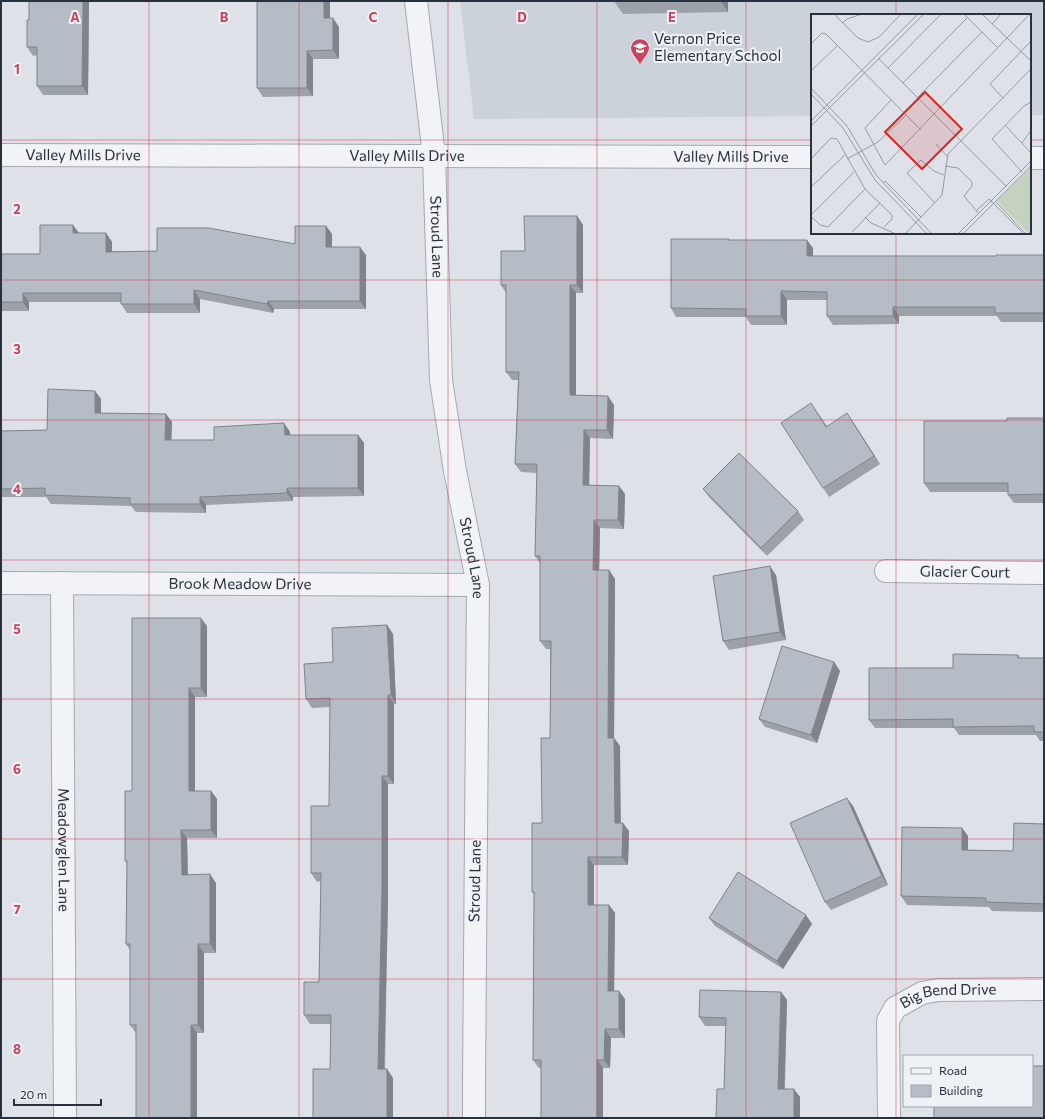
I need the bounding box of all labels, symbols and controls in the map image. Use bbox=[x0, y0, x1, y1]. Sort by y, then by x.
text: A bbox=[70, 9, 80, 25]
text: B bbox=[220, 9, 229, 25]
text: C bbox=[369, 9, 378, 25]
text: D bbox=[517, 9, 527, 25]
text: E bbox=[668, 9, 676, 25]
inset map bbox=[811, 14, 1031, 234]
place label: Vernon Price Elementary School bbox=[654, 29, 781, 64]
school or university icon: Vernon Price Elementary School bbox=[629, 37, 651, 65]
text: 1 bbox=[14, 61, 20, 77]
street label: Valley Mills Drive bbox=[25, 145, 141, 163]
street label: Valley Mills Drive bbox=[349, 146, 465, 164]
street label: Valley Mills Drive bbox=[673, 147, 789, 165]
street label: Stroud Lane bbox=[427, 195, 448, 278]
text: 2 bbox=[13, 201, 21, 217]
text: 3 bbox=[13, 341, 21, 357]
text: 4 bbox=[13, 481, 21, 497]
street label: Stroud Lane bbox=[457, 516, 488, 599]
street label: Glacier Court bbox=[920, 561, 1010, 581]
street label: Brook Meadow Drive bbox=[168, 574, 312, 592]
text: 5 bbox=[13, 621, 21, 637]
text: 6 bbox=[13, 761, 21, 777]
street label: Meadowglen Lane bbox=[55, 788, 74, 912]
street label: Stroud Lane bbox=[464, 840, 484, 922]
text: 7 bbox=[13, 901, 21, 917]
street label: Big Bend Drive bbox=[896, 979, 997, 1012]
text: 8 bbox=[13, 1041, 21, 1057]
legend bbox=[903, 1055, 1033, 1107]
text: Road bbox=[939, 1063, 967, 1077]
scale bar bbox=[14, 1081, 101, 1107]
text: Building bbox=[939, 1083, 983, 1097]
text: 20 m bbox=[20, 1087, 47, 1101]

